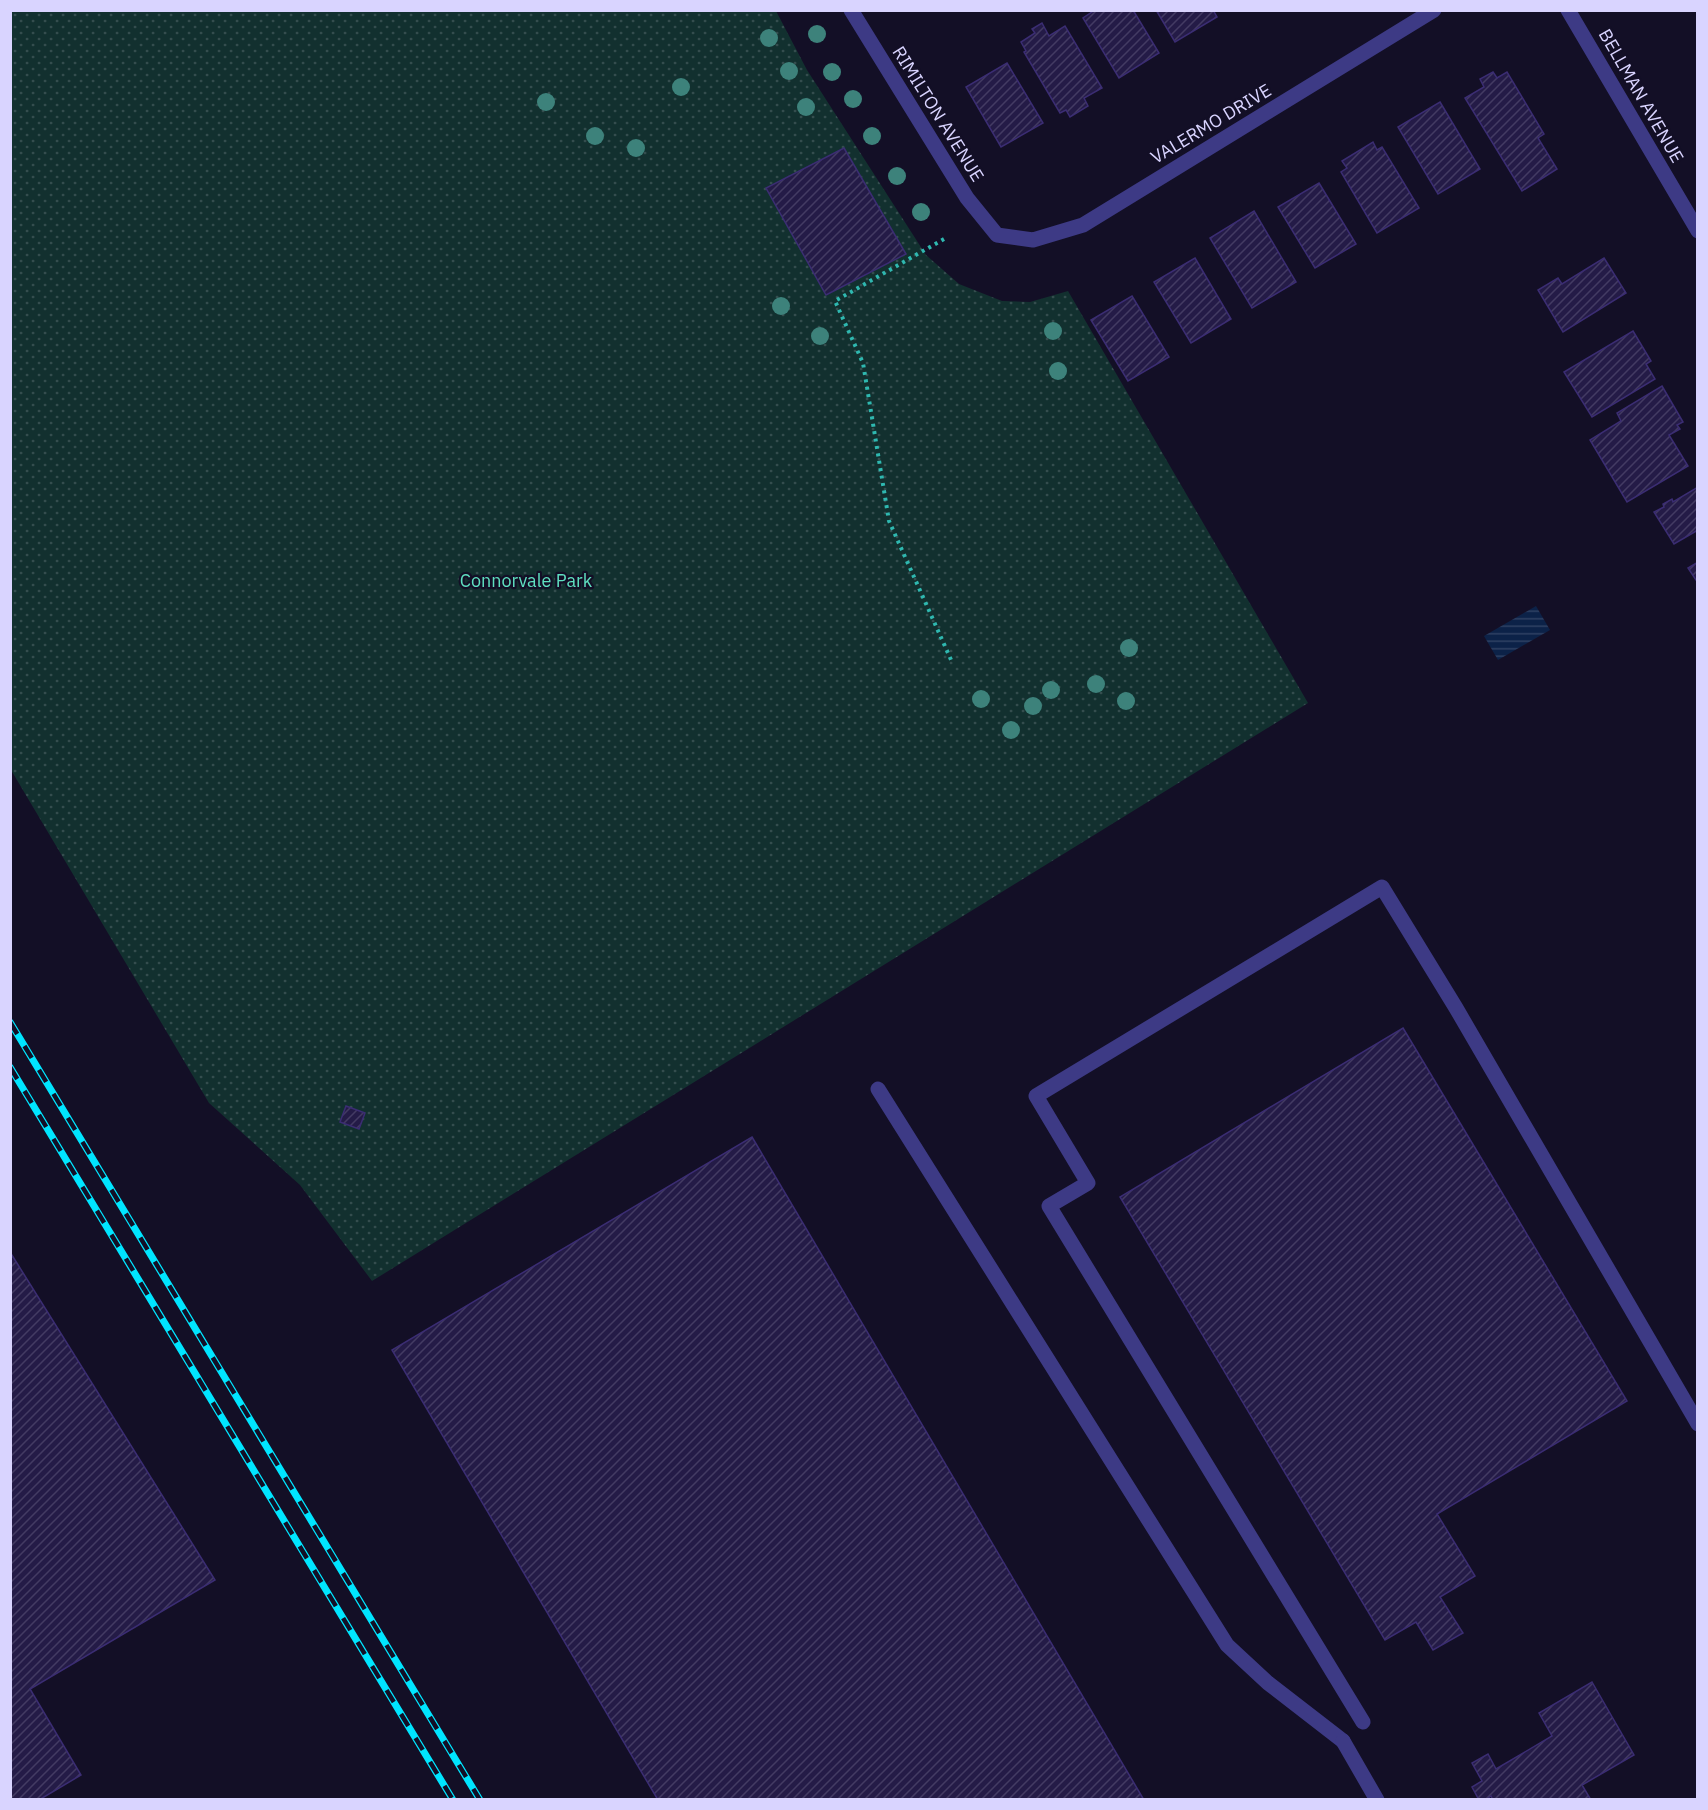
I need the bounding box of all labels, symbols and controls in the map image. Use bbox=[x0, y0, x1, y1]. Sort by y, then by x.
street label: BELLMAN AVENUE bbox=[1594, 25, 1689, 167]
street label: RIMILTON AVENUE bbox=[887, 42, 989, 186]
street label: VALERMO DRIVE bbox=[1146, 79, 1275, 169]
park label: Connorvale Park bbox=[460, 569, 593, 592]

